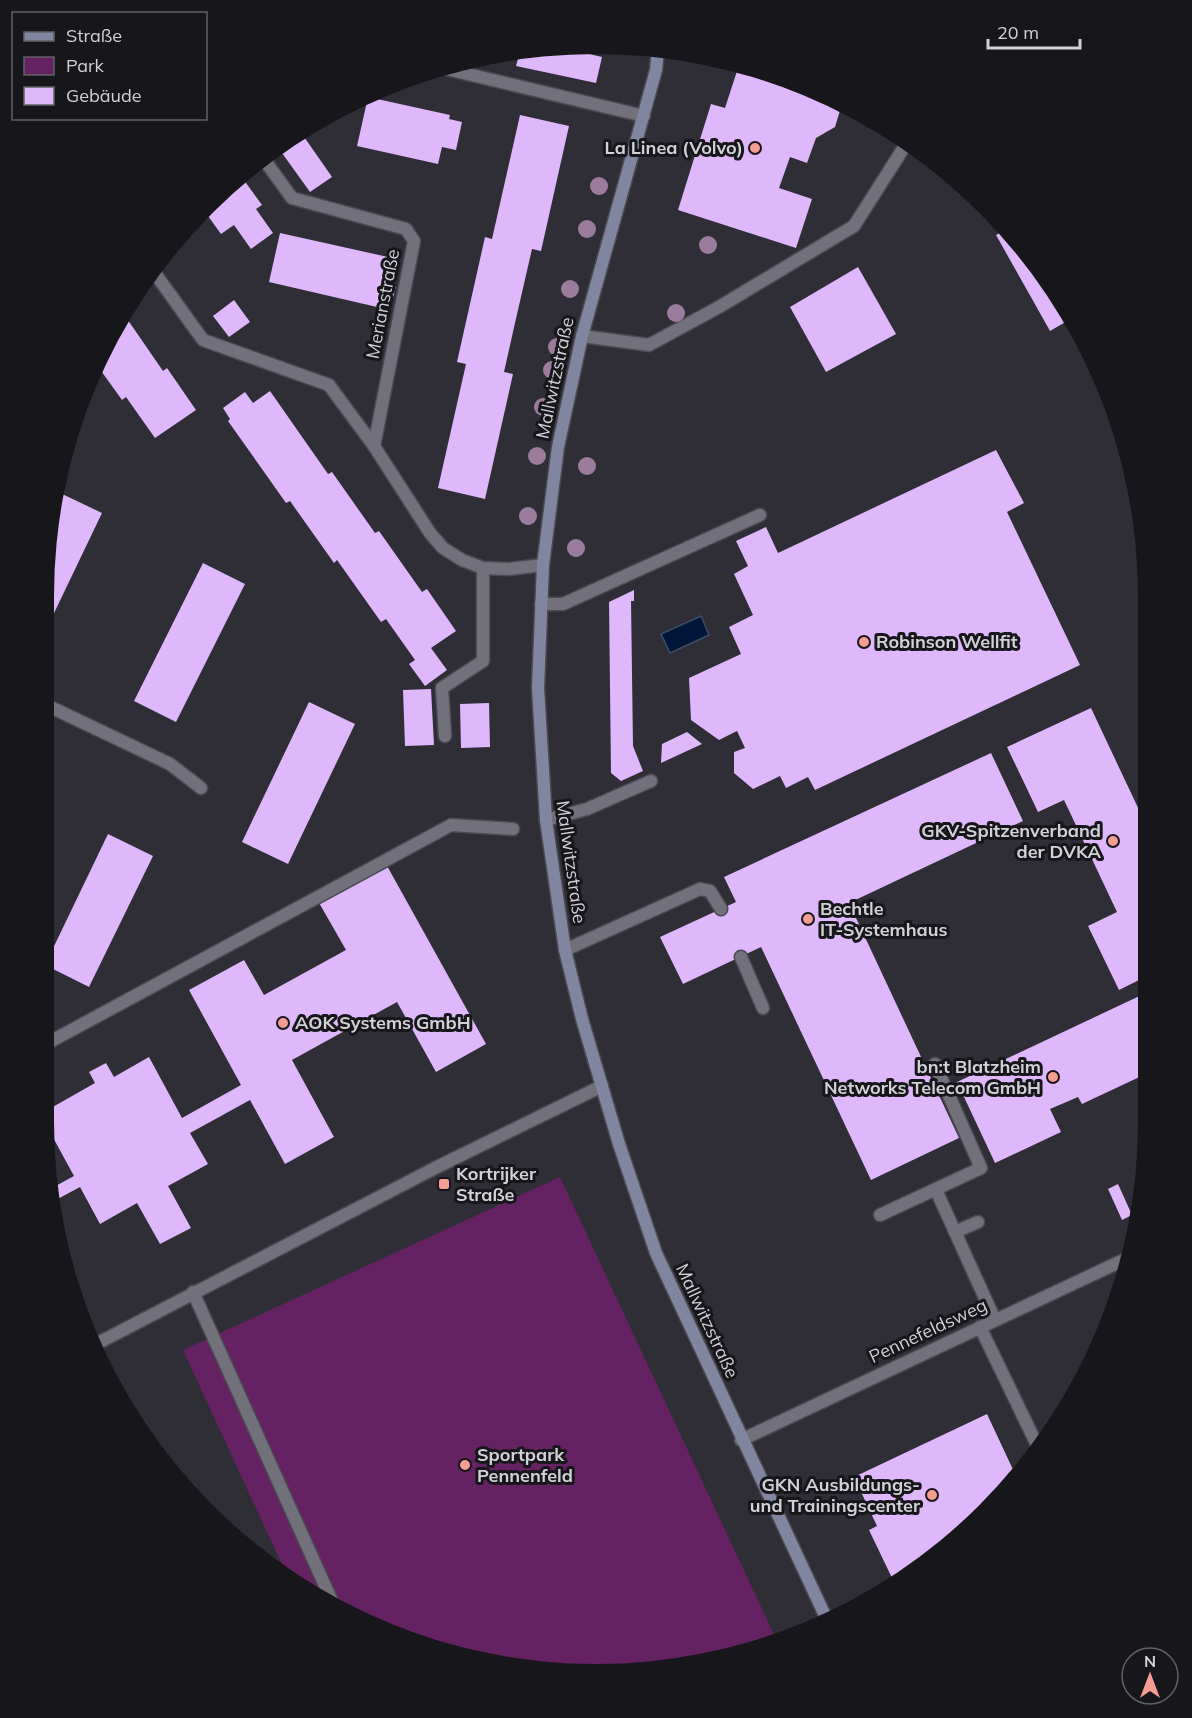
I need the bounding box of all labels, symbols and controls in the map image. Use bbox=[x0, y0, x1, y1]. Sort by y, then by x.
legend bbox=[12, 12, 207, 120]
scale bar bbox=[988, 12, 1080, 50]
text: 20 m bbox=[997, 21, 1039, 44]
text: Straße bbox=[66, 24, 122, 47]
text: Park bbox=[66, 54, 105, 77]
text: Gebäude bbox=[66, 84, 142, 107]
place label: La Linea (Volvo) bbox=[605, 136, 743, 159]
marker: La Linea (Volvo) bbox=[748, 141, 762, 155]
street label: Merianstraße bbox=[361, 247, 404, 361]
street label: Mallwitzstraße bbox=[530, 315, 579, 441]
place label: Robinson Wellfit bbox=[876, 630, 1018, 653]
marker: Robinson Wellfit bbox=[857, 635, 871, 649]
street label: Mallwitzstraße bbox=[551, 799, 592, 925]
place label: GKV-Spitzenverband der DVKA bbox=[921, 819, 1102, 863]
marker: GKV-Spitzenverband der DVKA bbox=[1106, 834, 1120, 848]
place label: Bechtle IT-Systemhaus bbox=[820, 897, 947, 941]
marker: Bechtle IT-Systemhaus bbox=[801, 912, 815, 926]
place label: AOK Systems GmbH bbox=[295, 1011, 471, 1034]
marker: AOK Systems GmbH bbox=[276, 1016, 290, 1030]
place label: bn:t Blatzheim Networks Telecom GmbH bbox=[824, 1055, 1041, 1099]
marker: bn:t Blatzheim Networks Telecom GmbH bbox=[1046, 1070, 1060, 1084]
place label: Kortrijker Straße bbox=[456, 1162, 537, 1206]
marker: Kortrijker Straße bbox=[437, 1177, 451, 1191]
street label: Mallwitzstraße bbox=[671, 1260, 744, 1382]
street label: Pennefeldsweg bbox=[865, 1293, 990, 1368]
place label: Sportpark Pennenfeld bbox=[477, 1443, 573, 1487]
marker: Sportpark Pennenfeld bbox=[458, 1458, 472, 1472]
place label: GKN Ausbildungs- und Trainingscenter bbox=[750, 1473, 921, 1517]
marker: GKN Ausbildungs- und Trainingscenter bbox=[925, 1488, 939, 1502]
north arrow bbox=[1120, 1646, 1180, 1706]
text: N bbox=[1144, 1651, 1156, 1671]

